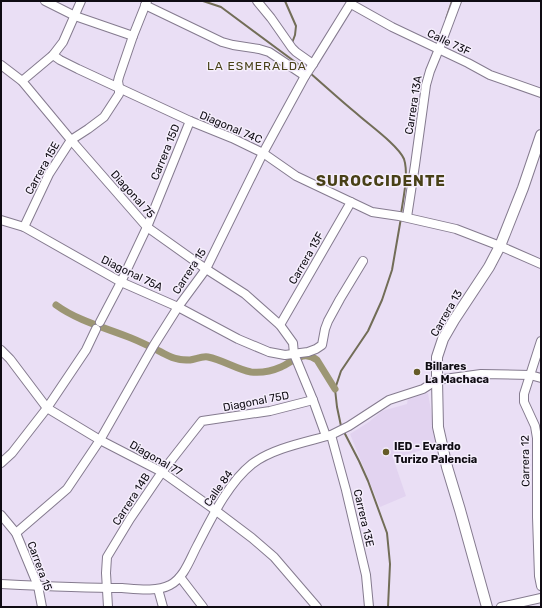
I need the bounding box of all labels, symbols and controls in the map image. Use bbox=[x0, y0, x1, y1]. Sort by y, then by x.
street label: Calle 73F bbox=[425, 27, 473, 58]
district label: LA ESMERALDA bbox=[207, 59, 307, 73]
street label: Carrera 13A bbox=[402, 74, 425, 135]
street label: Diagonal 74C bbox=[198, 108, 264, 146]
street label: Carrera 15D bbox=[148, 122, 183, 182]
street label: Carrera 15E bbox=[23, 139, 62, 197]
street label: Diagonal 75 bbox=[108, 168, 158, 221]
district label: SUROCCIDENTE bbox=[316, 172, 446, 190]
street label: Carrera 13F bbox=[286, 230, 327, 287]
street label: Carrera 15 bbox=[170, 246, 209, 297]
street label: Diagonal 75A bbox=[99, 253, 165, 294]
street label: Carrera 13 bbox=[428, 287, 465, 339]
place label: Billares La Machaca bbox=[425, 360, 489, 386]
marker: Billares La Machaca bbox=[412, 367, 422, 377]
street label: Diagonal 75D bbox=[222, 389, 290, 414]
street label: Carrera 12 bbox=[519, 435, 532, 487]
street label: Diagonal 77 bbox=[127, 438, 185, 479]
place label: IED - Evardo Turizo Palencia bbox=[394, 440, 477, 466]
marker: IED - Evardo Turizo Palencia bbox=[381, 447, 391, 457]
street label: Calle 84 bbox=[201, 467, 236, 509]
street label: Carrera 14B bbox=[110, 471, 153, 528]
street label: Carrera 13E bbox=[351, 488, 377, 548]
street label: Carrera 15 bbox=[25, 540, 55, 593]

